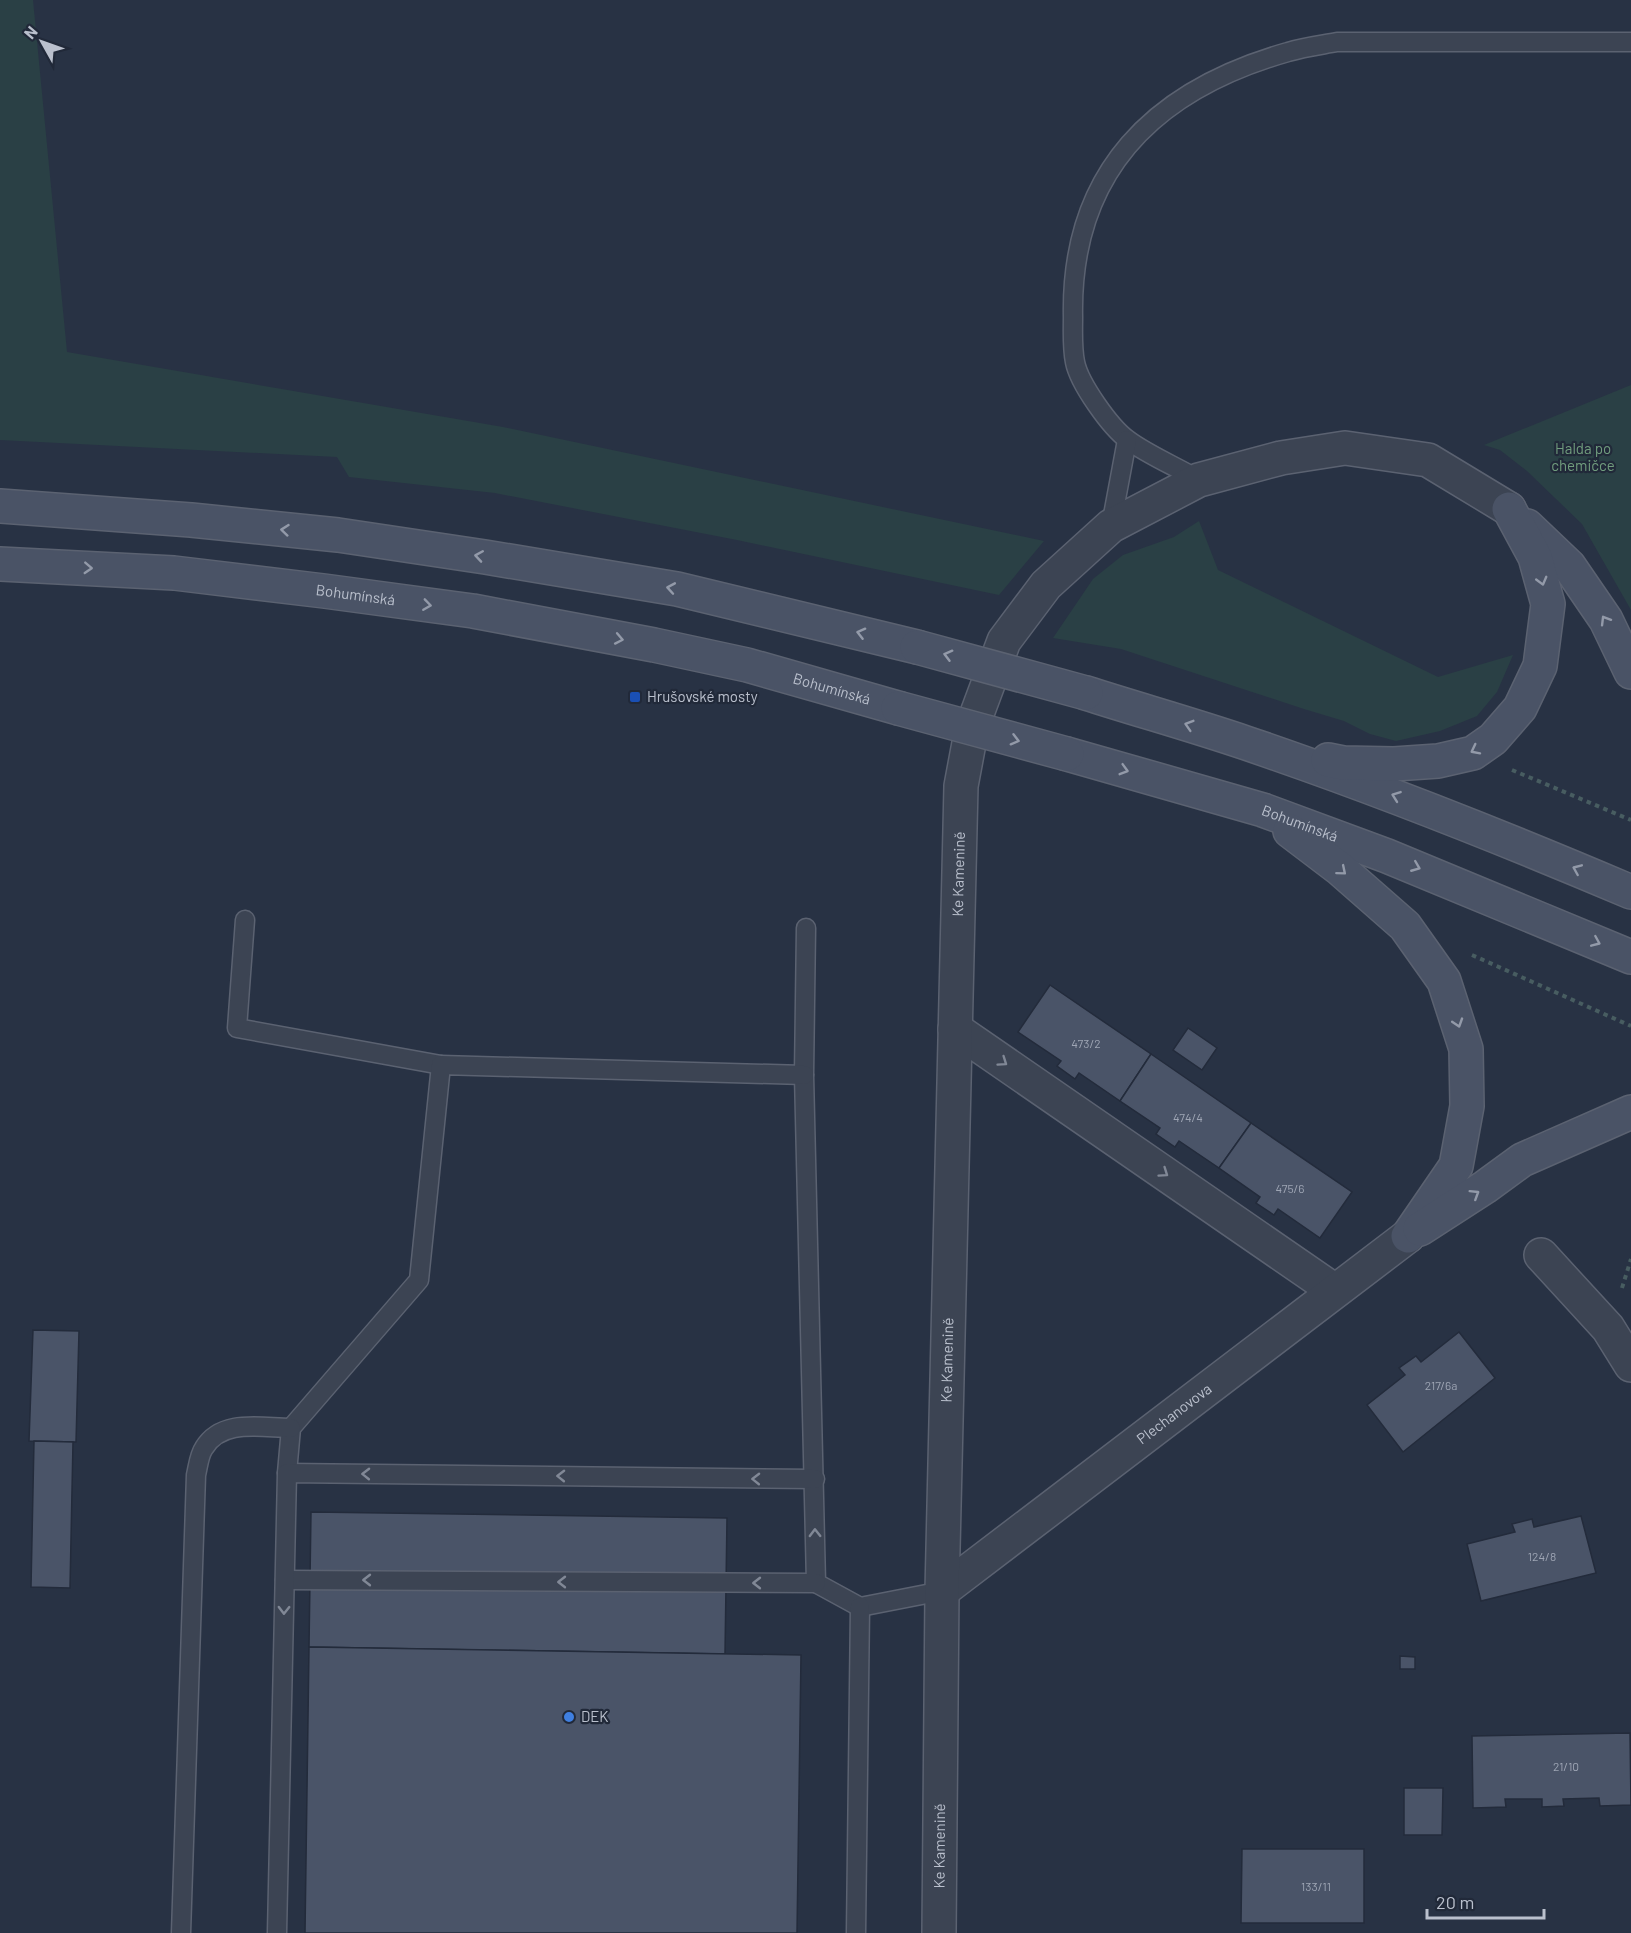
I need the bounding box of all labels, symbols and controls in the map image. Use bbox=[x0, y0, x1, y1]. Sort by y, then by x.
north arrow bbox=[12, 12, 72, 72]
text: N bbox=[19, 22, 41, 42]
park label: Halda po chemičce bbox=[1551, 439, 1615, 474]
one-way arrow bbox=[281, 524, 290, 537]
one-way arrow bbox=[474, 550, 483, 562]
one-way arrow bbox=[83, 562, 92, 575]
one-way arrow bbox=[1534, 576, 1547, 586]
street label: Bohumínská bbox=[315, 580, 396, 608]
one-way arrow bbox=[666, 582, 676, 595]
one-way arrow bbox=[423, 598, 432, 611]
one-way arrow bbox=[1601, 616, 1612, 626]
one-way arrow bbox=[856, 627, 866, 640]
one-way arrow bbox=[615, 632, 624, 644]
one-way arrow bbox=[944, 650, 954, 662]
street label: Bohumínská bbox=[791, 669, 873, 708]
place label: Hrušovské mosty bbox=[647, 687, 758, 705]
marker: Hrušovské mosty bbox=[628, 690, 642, 704]
one-way arrow bbox=[1184, 720, 1195, 732]
one-way arrow bbox=[1010, 733, 1020, 745]
one-way arrow bbox=[1471, 743, 1482, 754]
one-way arrow bbox=[1118, 763, 1129, 775]
one-way arrow bbox=[1391, 791, 1402, 804]
street label: Bohumínská bbox=[1260, 800, 1341, 845]
street label: Ke Kamenině bbox=[948, 831, 968, 917]
one-way arrow bbox=[1410, 860, 1421, 872]
one-way arrow bbox=[1335, 864, 1346, 875]
one-way arrow bbox=[1573, 864, 1584, 876]
one-way arrow bbox=[1590, 935, 1601, 947]
one-way arrow bbox=[1451, 1017, 1463, 1028]
house number: 473/2 bbox=[1071, 1036, 1101, 1050]
one-way arrow bbox=[997, 1055, 1008, 1066]
house number: 474/4 bbox=[1173, 1110, 1203, 1124]
one-way arrow bbox=[1157, 1166, 1168, 1177]
house number: 475/6 bbox=[1275, 1181, 1305, 1195]
one-way arrow bbox=[1469, 1189, 1479, 1201]
street label: Ke Kamenině bbox=[936, 1317, 956, 1403]
house number: 217/6a bbox=[1425, 1378, 1457, 1392]
street label: Plechanovova bbox=[1133, 1379, 1215, 1447]
one-way arrow bbox=[362, 1468, 371, 1480]
one-way arrow bbox=[557, 1470, 566, 1482]
one-way arrow bbox=[752, 1473, 761, 1485]
one-way arrow bbox=[809, 1529, 821, 1538]
house number: 124/8 bbox=[1528, 1549, 1556, 1563]
one-way arrow bbox=[363, 1574, 372, 1586]
one-way arrow bbox=[558, 1576, 567, 1588]
one-way arrow bbox=[753, 1577, 762, 1589]
one-way arrow bbox=[278, 1605, 290, 1614]
place label: DEK bbox=[581, 1707, 609, 1725]
marker: DEK bbox=[562, 1710, 576, 1724]
house number: 21/10 bbox=[1553, 1759, 1579, 1773]
street label: Ke Kamenině bbox=[929, 1803, 948, 1889]
house number: 133/11 bbox=[1301, 1879, 1331, 1893]
scale bar bbox=[1427, 1882, 1544, 1920]
text: 20 m bbox=[1436, 1891, 1474, 1913]

